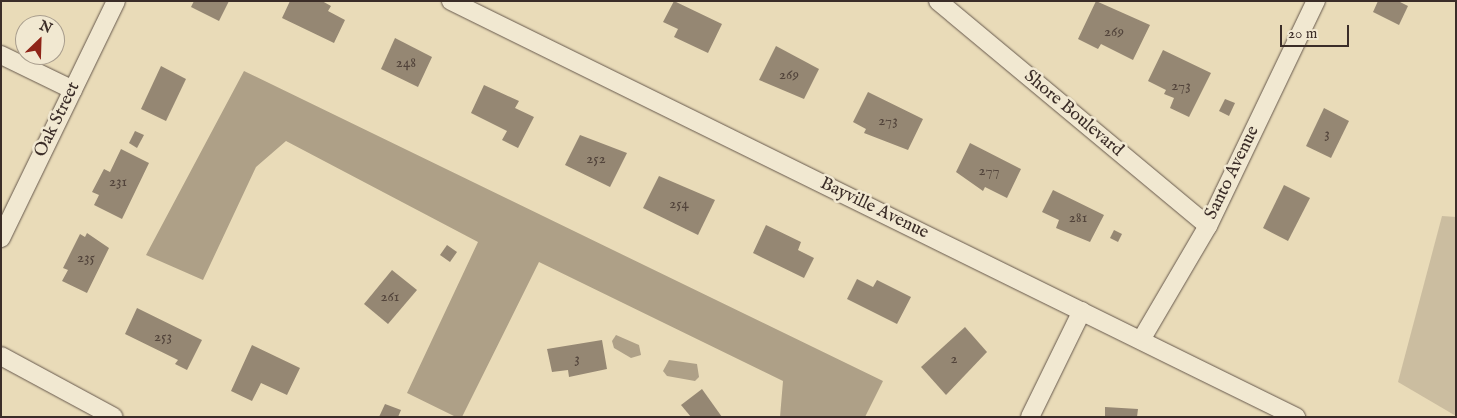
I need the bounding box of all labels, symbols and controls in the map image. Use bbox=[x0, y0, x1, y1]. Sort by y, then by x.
north arrow bbox=[15, 15, 65, 65]
scale bar bbox=[1282, 15, 1351, 47]
text: N bbox=[36, 17, 55, 38]
house number: 269 bbox=[1104, 23, 1124, 41]
text: 20 m bbox=[1288, 24, 1317, 43]
house number: 248 bbox=[396, 54, 416, 72]
house number: 269 bbox=[779, 66, 799, 84]
street label: Shore Boulevard bbox=[1019, 66, 1127, 162]
house number: 273 bbox=[1171, 77, 1191, 95]
street label: Oak Street bbox=[31, 79, 85, 161]
house number: 273 bbox=[878, 112, 898, 130]
street label: Santo Avenue bbox=[1201, 123, 1265, 223]
house number: 3 bbox=[1324, 125, 1330, 143]
house number: 252 bbox=[586, 150, 606, 168]
house number: 277 bbox=[979, 162, 999, 180]
house number: 231 bbox=[109, 173, 127, 191]
street label: Bayville Avenue bbox=[816, 173, 932, 245]
house number: 254 bbox=[669, 195, 689, 213]
house number: 281 bbox=[1069, 209, 1087, 227]
house number: 235 bbox=[77, 249, 95, 267]
house number: 261 bbox=[381, 288, 399, 306]
house number: 253 bbox=[154, 328, 172, 346]
house number: 3 bbox=[574, 350, 580, 368]
house number: 2 bbox=[950, 350, 958, 368]

